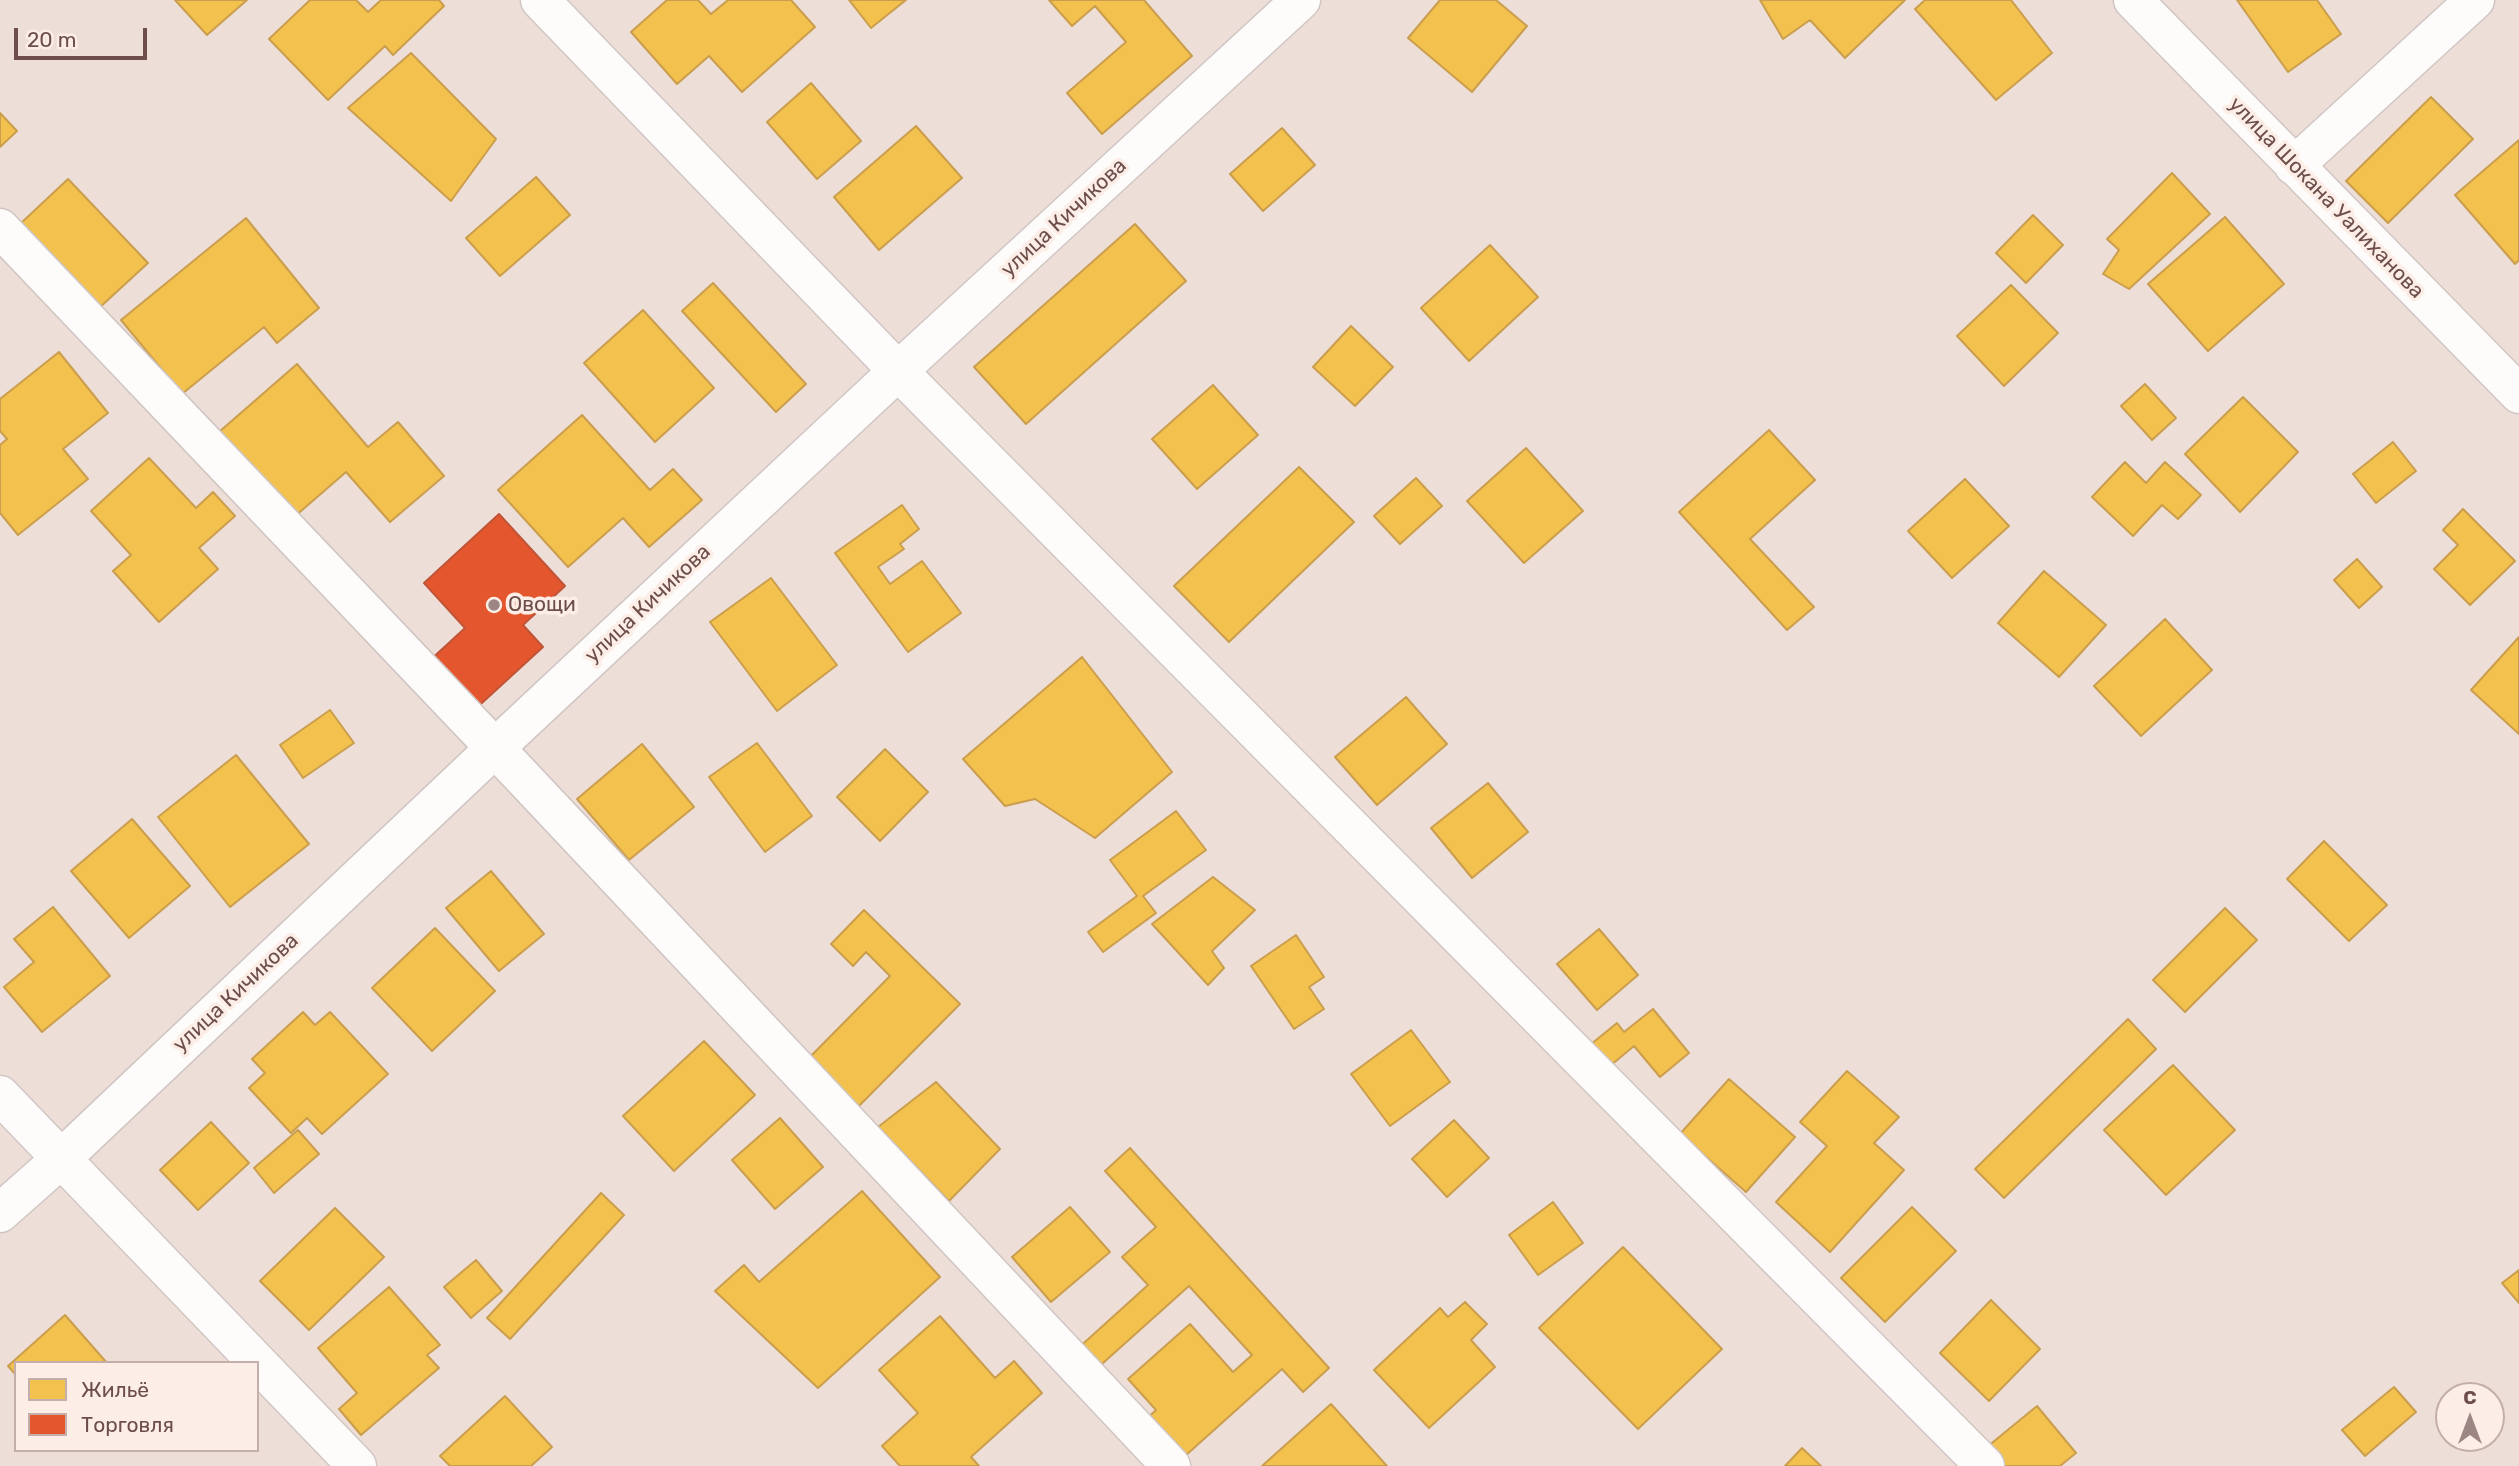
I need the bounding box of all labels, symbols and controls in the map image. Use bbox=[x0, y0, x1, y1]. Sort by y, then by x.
scale bar bbox=[18, 14, 150, 58]
text: 20 m bbox=[27, 27, 76, 52]
street label: улица Шокана Уалиханова bbox=[2223, 92, 2429, 304]
street label: улица Кичикова bbox=[996, 153, 1132, 283]
street label: улица Кичикова bbox=[580, 539, 716, 669]
place label: Овощи bbox=[508, 592, 576, 618]
marker: Овощи bbox=[486, 597, 502, 613]
street label: улица Кичикова bbox=[168, 928, 304, 1058]
legend bbox=[14, 1361, 259, 1452]
text: Жильё bbox=[81, 1377, 149, 1402]
north arrow bbox=[2435, 1382, 2505, 1452]
text: С bbox=[2463, 1386, 2477, 1409]
text: Торговля bbox=[81, 1412, 174, 1437]

